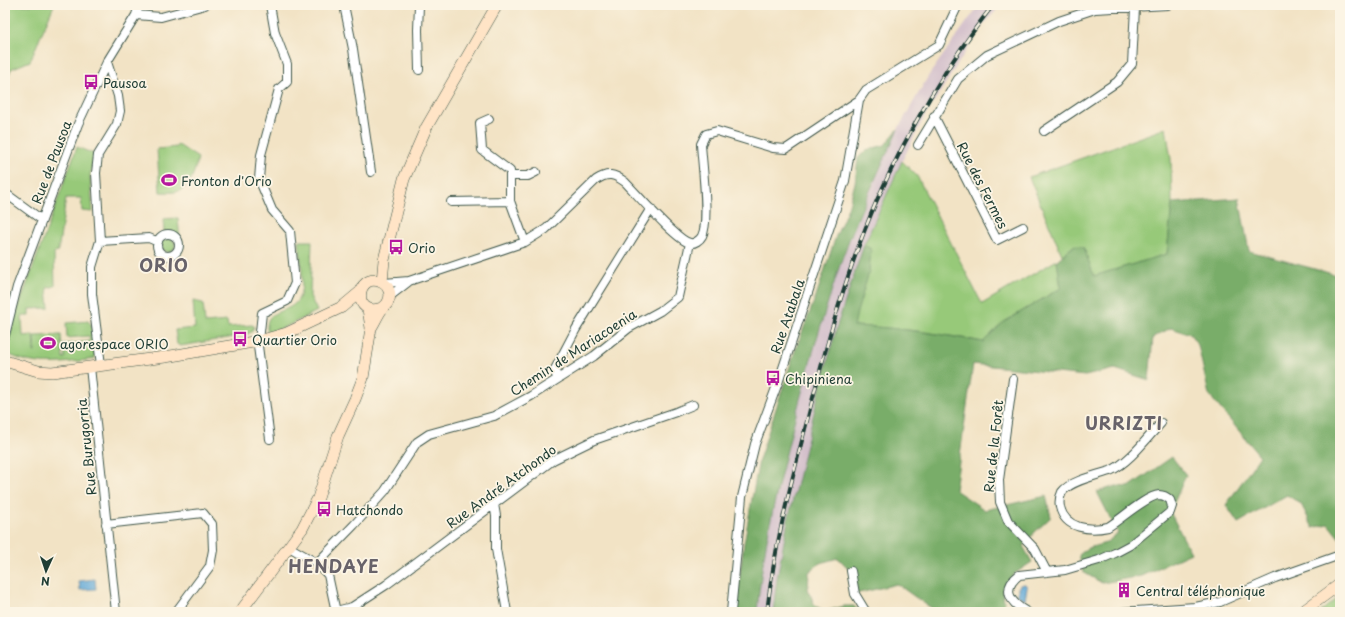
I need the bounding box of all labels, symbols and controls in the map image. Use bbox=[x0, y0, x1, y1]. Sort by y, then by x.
bus stop icon: Pausoa bbox=[82, 73, 100, 91]
place label: Pausoa bbox=[103, 73, 148, 92]
street label: Rue de Pausoa bbox=[26, 117, 76, 206]
street label: Rue des Fermes bbox=[953, 138, 1013, 232]
sports icon: Fronton d'Orio bbox=[160, 171, 178, 189]
place label: Fronton d'Orio bbox=[181, 171, 272, 190]
bus stop icon: Orio bbox=[387, 238, 405, 256]
place label: Orio bbox=[408, 238, 435, 257]
district label: ORIO bbox=[139, 252, 189, 278]
street label: Rue Atabala bbox=[765, 275, 809, 356]
street label: Chemin de Mariacoenia bbox=[506, 304, 640, 400]
bus stop icon: Quartier Orio bbox=[231, 330, 249, 348]
place label: Quartier Orio bbox=[252, 330, 337, 349]
sports icon: agorespace ORIO bbox=[39, 334, 57, 352]
place label: agorespace ORIO bbox=[60, 334, 169, 353]
bus stop icon: Chipiniena bbox=[764, 369, 782, 387]
place label: Chipiniena bbox=[785, 369, 853, 388]
street label: Rue Burugorria bbox=[71, 397, 101, 496]
street label: Rue de la Forêt bbox=[979, 399, 1007, 493]
district label: URRIZTI bbox=[1085, 410, 1163, 436]
street label: Rue André Atchondo bbox=[442, 440, 560, 532]
bus stop icon: Hatchondo bbox=[315, 500, 333, 518]
place label: Hatchondo bbox=[336, 500, 403, 519]
north arrow bbox=[26, 551, 66, 591]
district label: HENDAYE bbox=[288, 553, 380, 579]
text: N bbox=[40, 573, 50, 590]
building icon: Central téléphonique bbox=[1115, 581, 1133, 599]
place label: Central téléphonique bbox=[1136, 581, 1265, 600]

